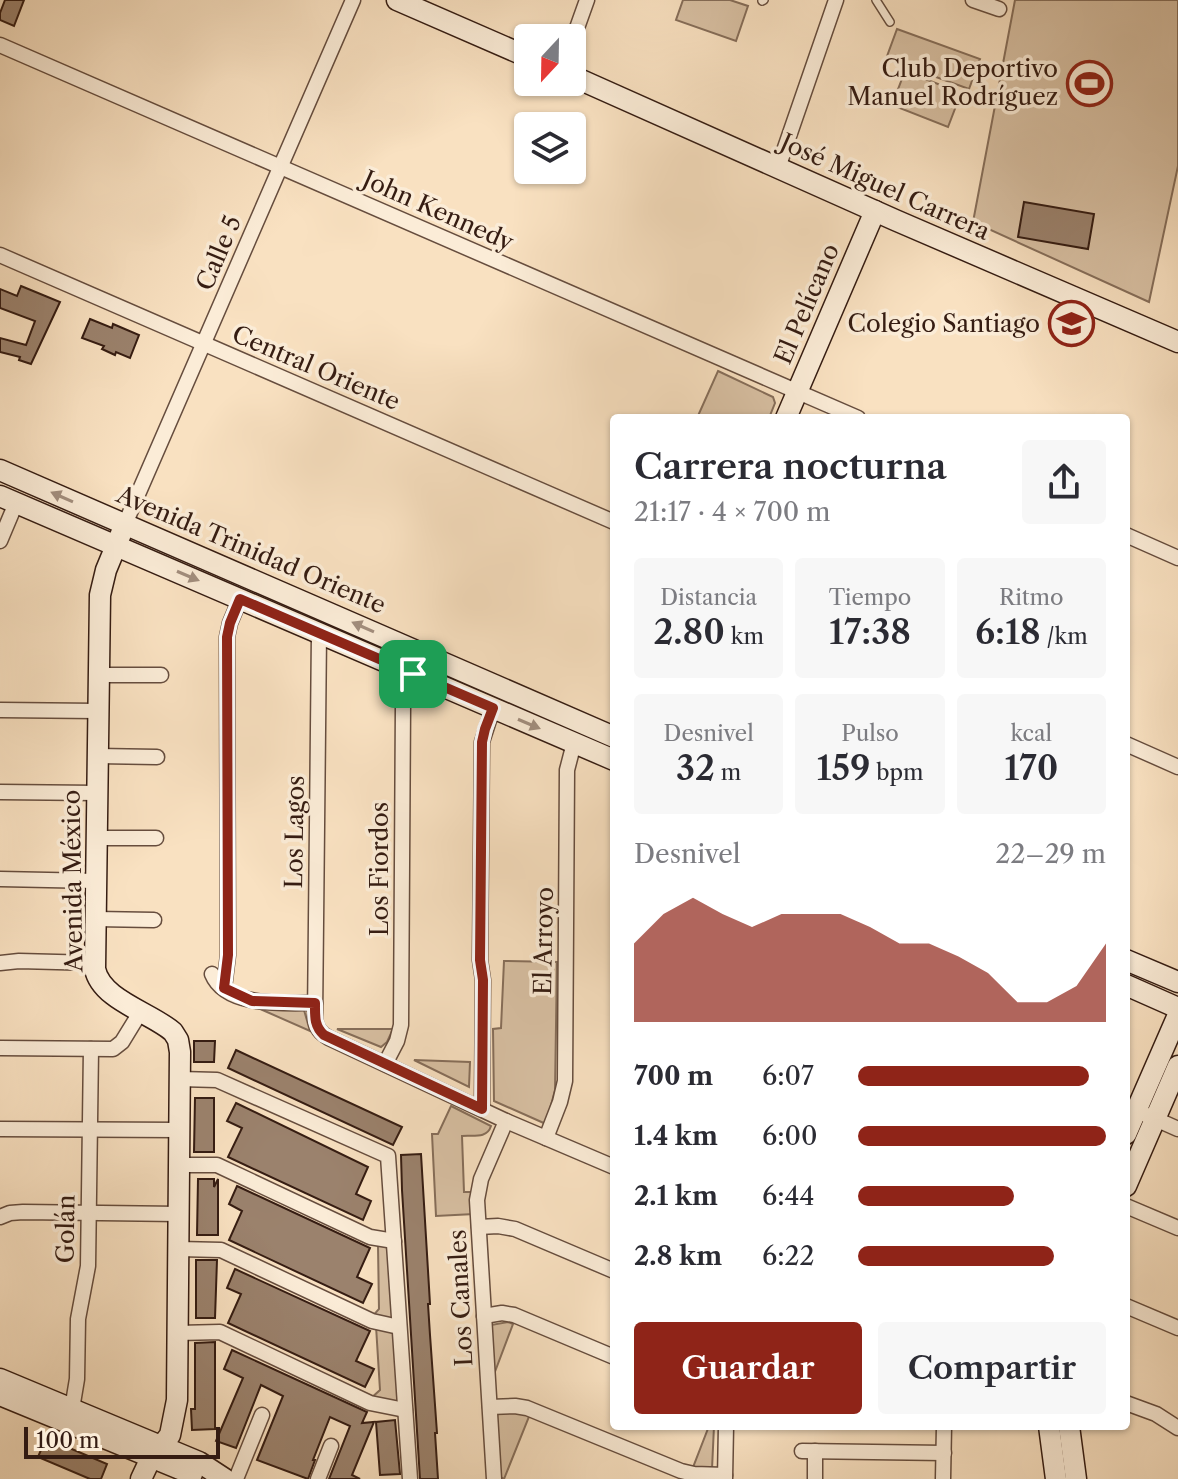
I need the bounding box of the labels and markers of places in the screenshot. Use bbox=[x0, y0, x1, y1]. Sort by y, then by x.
place label: Club Deportivo Manuel Rodríguez bbox=[847, 54, 1058, 111]
sports icon: Club Deportivo Manuel Rodríguez bbox=[1065, 59, 1113, 107]
school or university icon: Colegio Santiago bbox=[1047, 300, 1095, 348]
place label: Colegio Santiago bbox=[847, 309, 1040, 338]
pin bbox=[379, 640, 447, 708]

